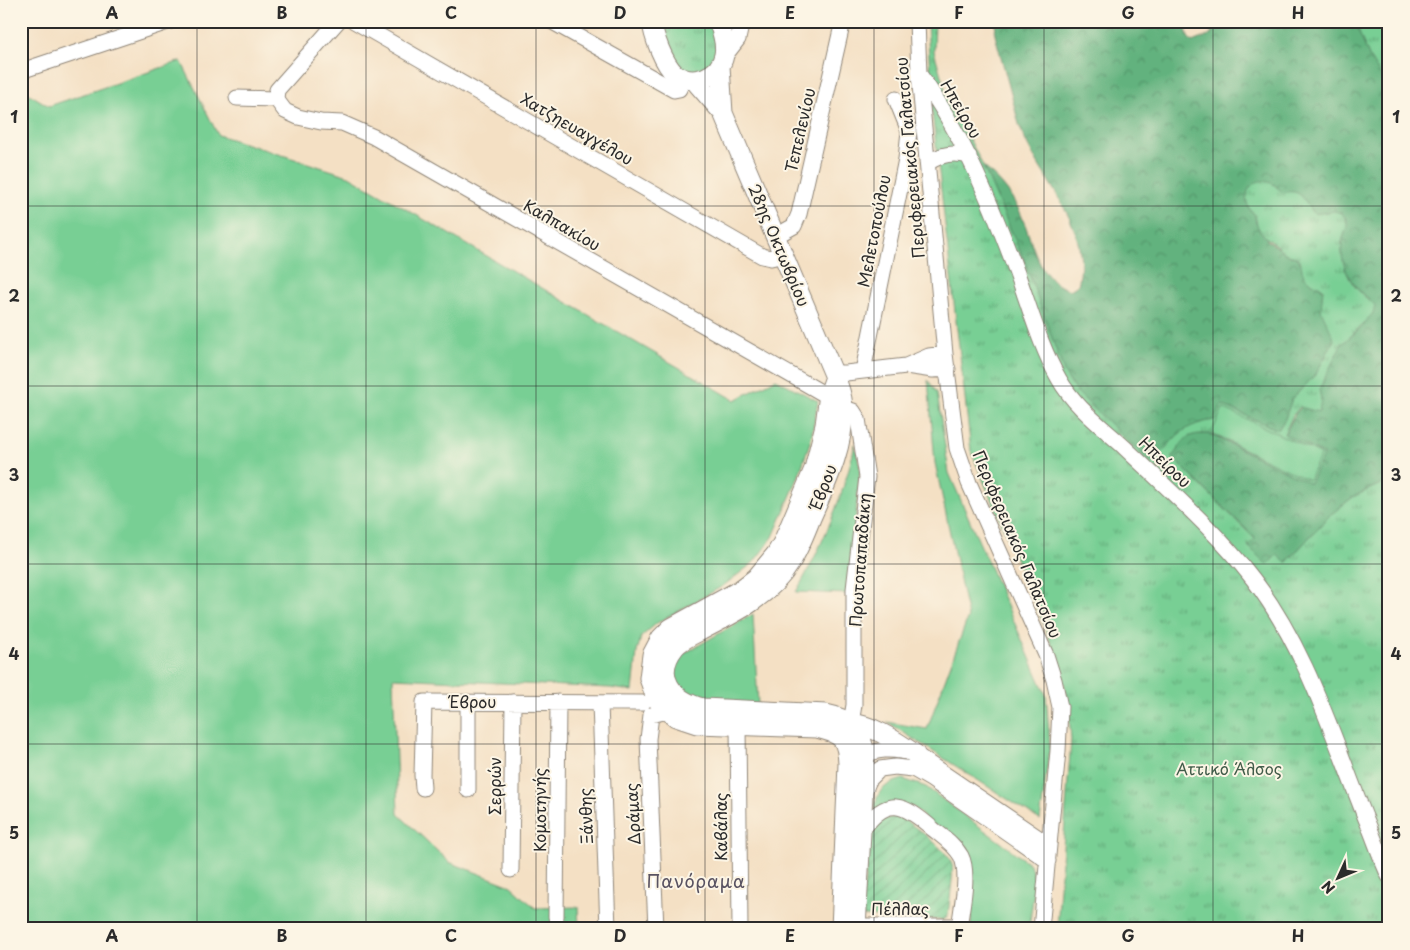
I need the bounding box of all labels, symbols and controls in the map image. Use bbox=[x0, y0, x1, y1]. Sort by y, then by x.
text: A bbox=[106, 0, 119, 24]
text: B bbox=[277, 0, 288, 24]
text: C bbox=[445, 0, 457, 24]
text: D bbox=[614, 0, 626, 24]
text: E bbox=[785, 0, 795, 24]
text: F bbox=[954, 0, 964, 24]
text: G bbox=[1121, 0, 1135, 24]
text: H bbox=[1292, 0, 1304, 24]
street label: Περιφερειακός Γαλατσίου bbox=[888, 56, 930, 260]
street label: Ηπείρου bbox=[935, 75, 988, 142]
street label: Τεπελενίου bbox=[778, 85, 820, 174]
street label: Χατζηευαγγέλου bbox=[517, 86, 638, 170]
text: 1 bbox=[10, 104, 18, 128]
text: 1 bbox=[1392, 104, 1400, 128]
street label: Μελετοπούλου bbox=[850, 172, 896, 289]
street label: 28ης Οκτωβρίου bbox=[743, 179, 817, 310]
street label: Καλπακίου bbox=[520, 192, 605, 256]
text: 2 bbox=[8, 283, 20, 307]
text: 2 bbox=[1390, 283, 1402, 307]
street label: Ηπείρου bbox=[1134, 430, 1197, 492]
street label: Περιφερειακός Γαλατσίου bbox=[967, 446, 1069, 641]
street label: Έβρου bbox=[802, 460, 842, 515]
text: 3 bbox=[9, 462, 19, 486]
text: 3 bbox=[1391, 462, 1401, 486]
street label: Πρωτοπαπαδάκη bbox=[842, 492, 876, 628]
text: 4 bbox=[9, 641, 20, 665]
text: 4 bbox=[1391, 641, 1402, 665]
street label: Έβρου bbox=[448, 689, 496, 713]
park label: Αττικό Άλσος bbox=[1176, 756, 1282, 780]
street label: Σερρών bbox=[482, 757, 506, 815]
street label: Κομοτηνής bbox=[527, 768, 551, 852]
street label: Δράμας bbox=[618, 783, 646, 846]
street label: Ξάνθης bbox=[572, 788, 598, 844]
street label: Καβάλας bbox=[708, 793, 732, 861]
text: 5 bbox=[9, 820, 19, 844]
text: 5 bbox=[1391, 820, 1401, 844]
north arrow bbox=[1312, 852, 1362, 902]
district label: Πανόραμα bbox=[646, 867, 746, 894]
text: N bbox=[1317, 876, 1340, 899]
street label: Πέλλας bbox=[871, 896, 929, 920]
text: A bbox=[106, 923, 119, 947]
text: B bbox=[277, 923, 288, 947]
text: C bbox=[445, 923, 457, 947]
text: D bbox=[614, 923, 626, 947]
text: E bbox=[785, 923, 795, 947]
text: F bbox=[954, 923, 964, 947]
text: G bbox=[1121, 923, 1135, 947]
text: H bbox=[1292, 923, 1304, 947]

